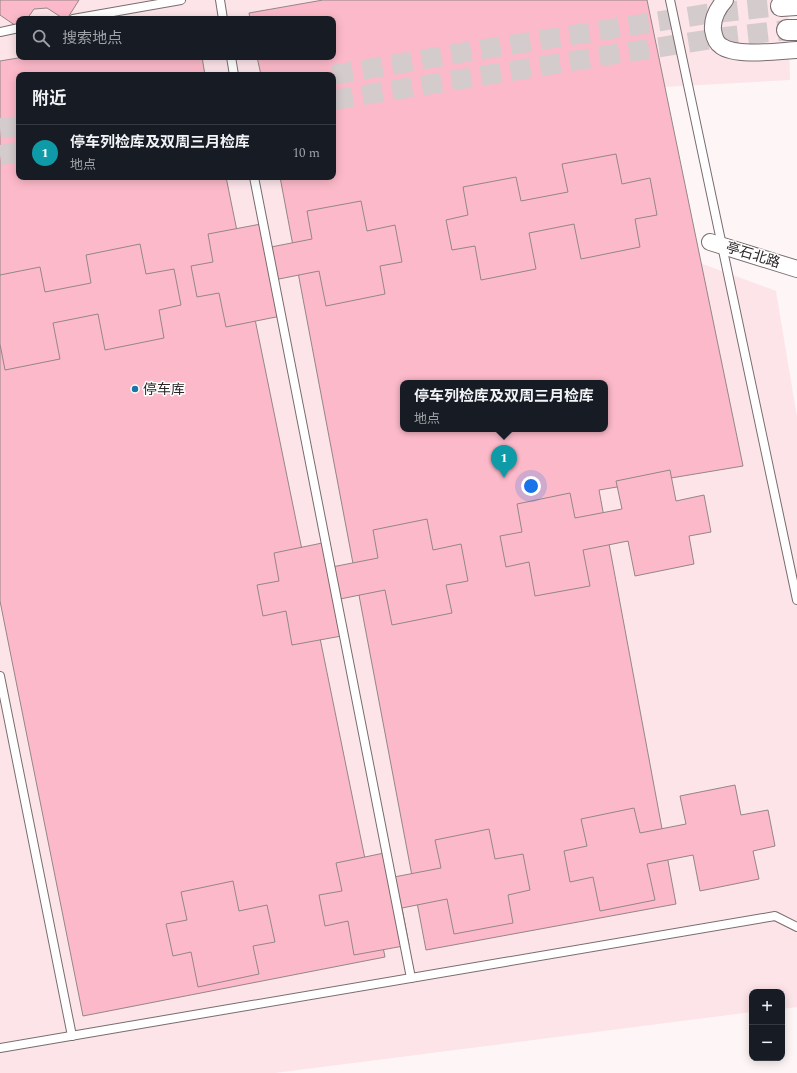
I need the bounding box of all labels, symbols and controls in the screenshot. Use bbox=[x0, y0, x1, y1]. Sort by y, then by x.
search box bbox=[16, 16, 336, 60]
icon: search bbox=[30, 27, 52, 49]
text: 搜索地点 bbox=[62, 27, 122, 50]
text: 附近 bbox=[32, 86, 66, 112]
text: 停车列检库及双周三月检库 bbox=[70, 131, 250, 154]
text: 1 bbox=[41, 143, 49, 163]
text: 10 m bbox=[293, 143, 320, 163]
text: 地点 bbox=[70, 155, 96, 175]
street label: 亭石北路 bbox=[723, 237, 783, 273]
place label: 停车库 bbox=[143, 379, 185, 400]
popup bbox=[400, 380, 608, 432]
marker: 停车库 bbox=[130, 384, 140, 394]
text: 停车列检库及双周三月检库 bbox=[414, 385, 594, 408]
text: 地点 bbox=[414, 409, 440, 429]
pin: 1 bbox=[491, 445, 517, 478]
your location bbox=[521, 476, 541, 496]
map controls bbox=[749, 989, 785, 1061]
button: + bbox=[749, 989, 785, 1025]
button: − bbox=[749, 1025, 785, 1061]

